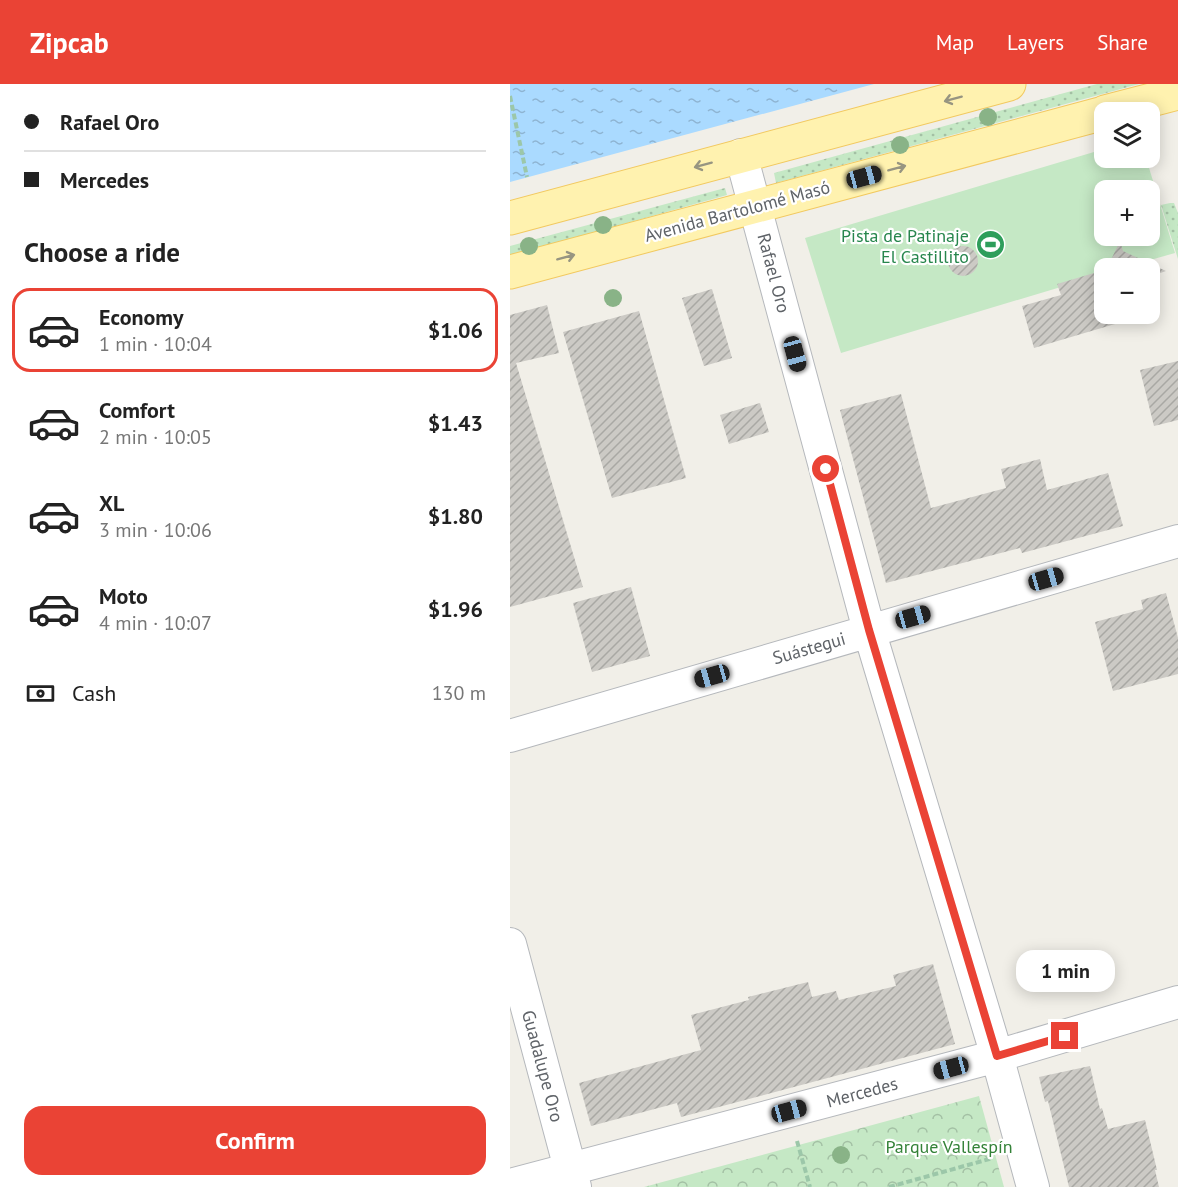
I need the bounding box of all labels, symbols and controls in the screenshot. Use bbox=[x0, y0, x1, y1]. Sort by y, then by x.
text: Zipcab bbox=[30, 24, 109, 61]
text: Map bbox=[936, 29, 974, 56]
text: Layers bbox=[1007, 29, 1064, 56]
text: Share bbox=[1097, 29, 1148, 56]
one-way arrow bbox=[944, 94, 963, 105]
map controls bbox=[1094, 102, 1160, 324]
button: layers bbox=[1094, 102, 1160, 168]
text: Rafael Oro bbox=[60, 108, 159, 136]
one-way arrow bbox=[694, 160, 713, 172]
one-way arrow bbox=[887, 162, 906, 173]
car bbox=[844, 164, 884, 190]
text: Mercedes bbox=[60, 166, 149, 194]
street label: Avenida Bartolomé Masó bbox=[642, 175, 832, 247]
button: + bbox=[1094, 180, 1160, 246]
place label: Pista de Patinaje El Castillito bbox=[841, 224, 969, 268]
sports icon: Pista de Patinaje El Castillito bbox=[974, 229, 1006, 261]
street label: Rafael Oro bbox=[752, 231, 796, 315]
text: Choose a ride bbox=[24, 235, 180, 269]
one-way arrow bbox=[557, 250, 576, 262]
button: − bbox=[1094, 258, 1160, 324]
icon: car bbox=[27, 303, 81, 357]
text: Economy bbox=[99, 303, 183, 331]
text: $1.06 bbox=[428, 316, 483, 344]
text: 1 min · 10:04 bbox=[99, 331, 212, 357]
car bbox=[782, 334, 808, 374]
icon: car bbox=[27, 396, 81, 450]
text: Comfort bbox=[99, 396, 175, 424]
text: $1.43 bbox=[428, 409, 483, 437]
text: 2 min · 10:05 bbox=[99, 424, 212, 450]
route start bbox=[812, 455, 839, 482]
icon: car bbox=[27, 489, 81, 543]
text: XL bbox=[99, 489, 124, 517]
text: $1.80 bbox=[428, 502, 483, 530]
text: 3 min · 10:06 bbox=[99, 517, 212, 543]
car bbox=[1026, 565, 1066, 593]
icon: car bbox=[27, 582, 81, 636]
text: Moto bbox=[99, 582, 148, 610]
text: $1.96 bbox=[428, 595, 483, 623]
car bbox=[893, 603, 933, 631]
text: 4 min · 10:07 bbox=[99, 610, 212, 636]
street label: Suástegui bbox=[770, 627, 848, 669]
car bbox=[692, 662, 732, 690]
icon: cash bbox=[24, 677, 57, 710]
text: Cash bbox=[72, 679, 116, 707]
text: 130 m bbox=[432, 680, 486, 706]
callout: 1 min bbox=[1016, 949, 1114, 991]
text: 1 min bbox=[1041, 958, 1090, 984]
street label: Guadalupe Oro bbox=[517, 1007, 569, 1125]
route end bbox=[1051, 1022, 1078, 1049]
car bbox=[931, 1055, 971, 1081]
street label: Mercedes bbox=[824, 1071, 900, 1113]
car bbox=[769, 1098, 809, 1124]
button: Confirm bbox=[24, 1106, 486, 1175]
park label: Parque Vallespín bbox=[885, 1135, 1013, 1158]

